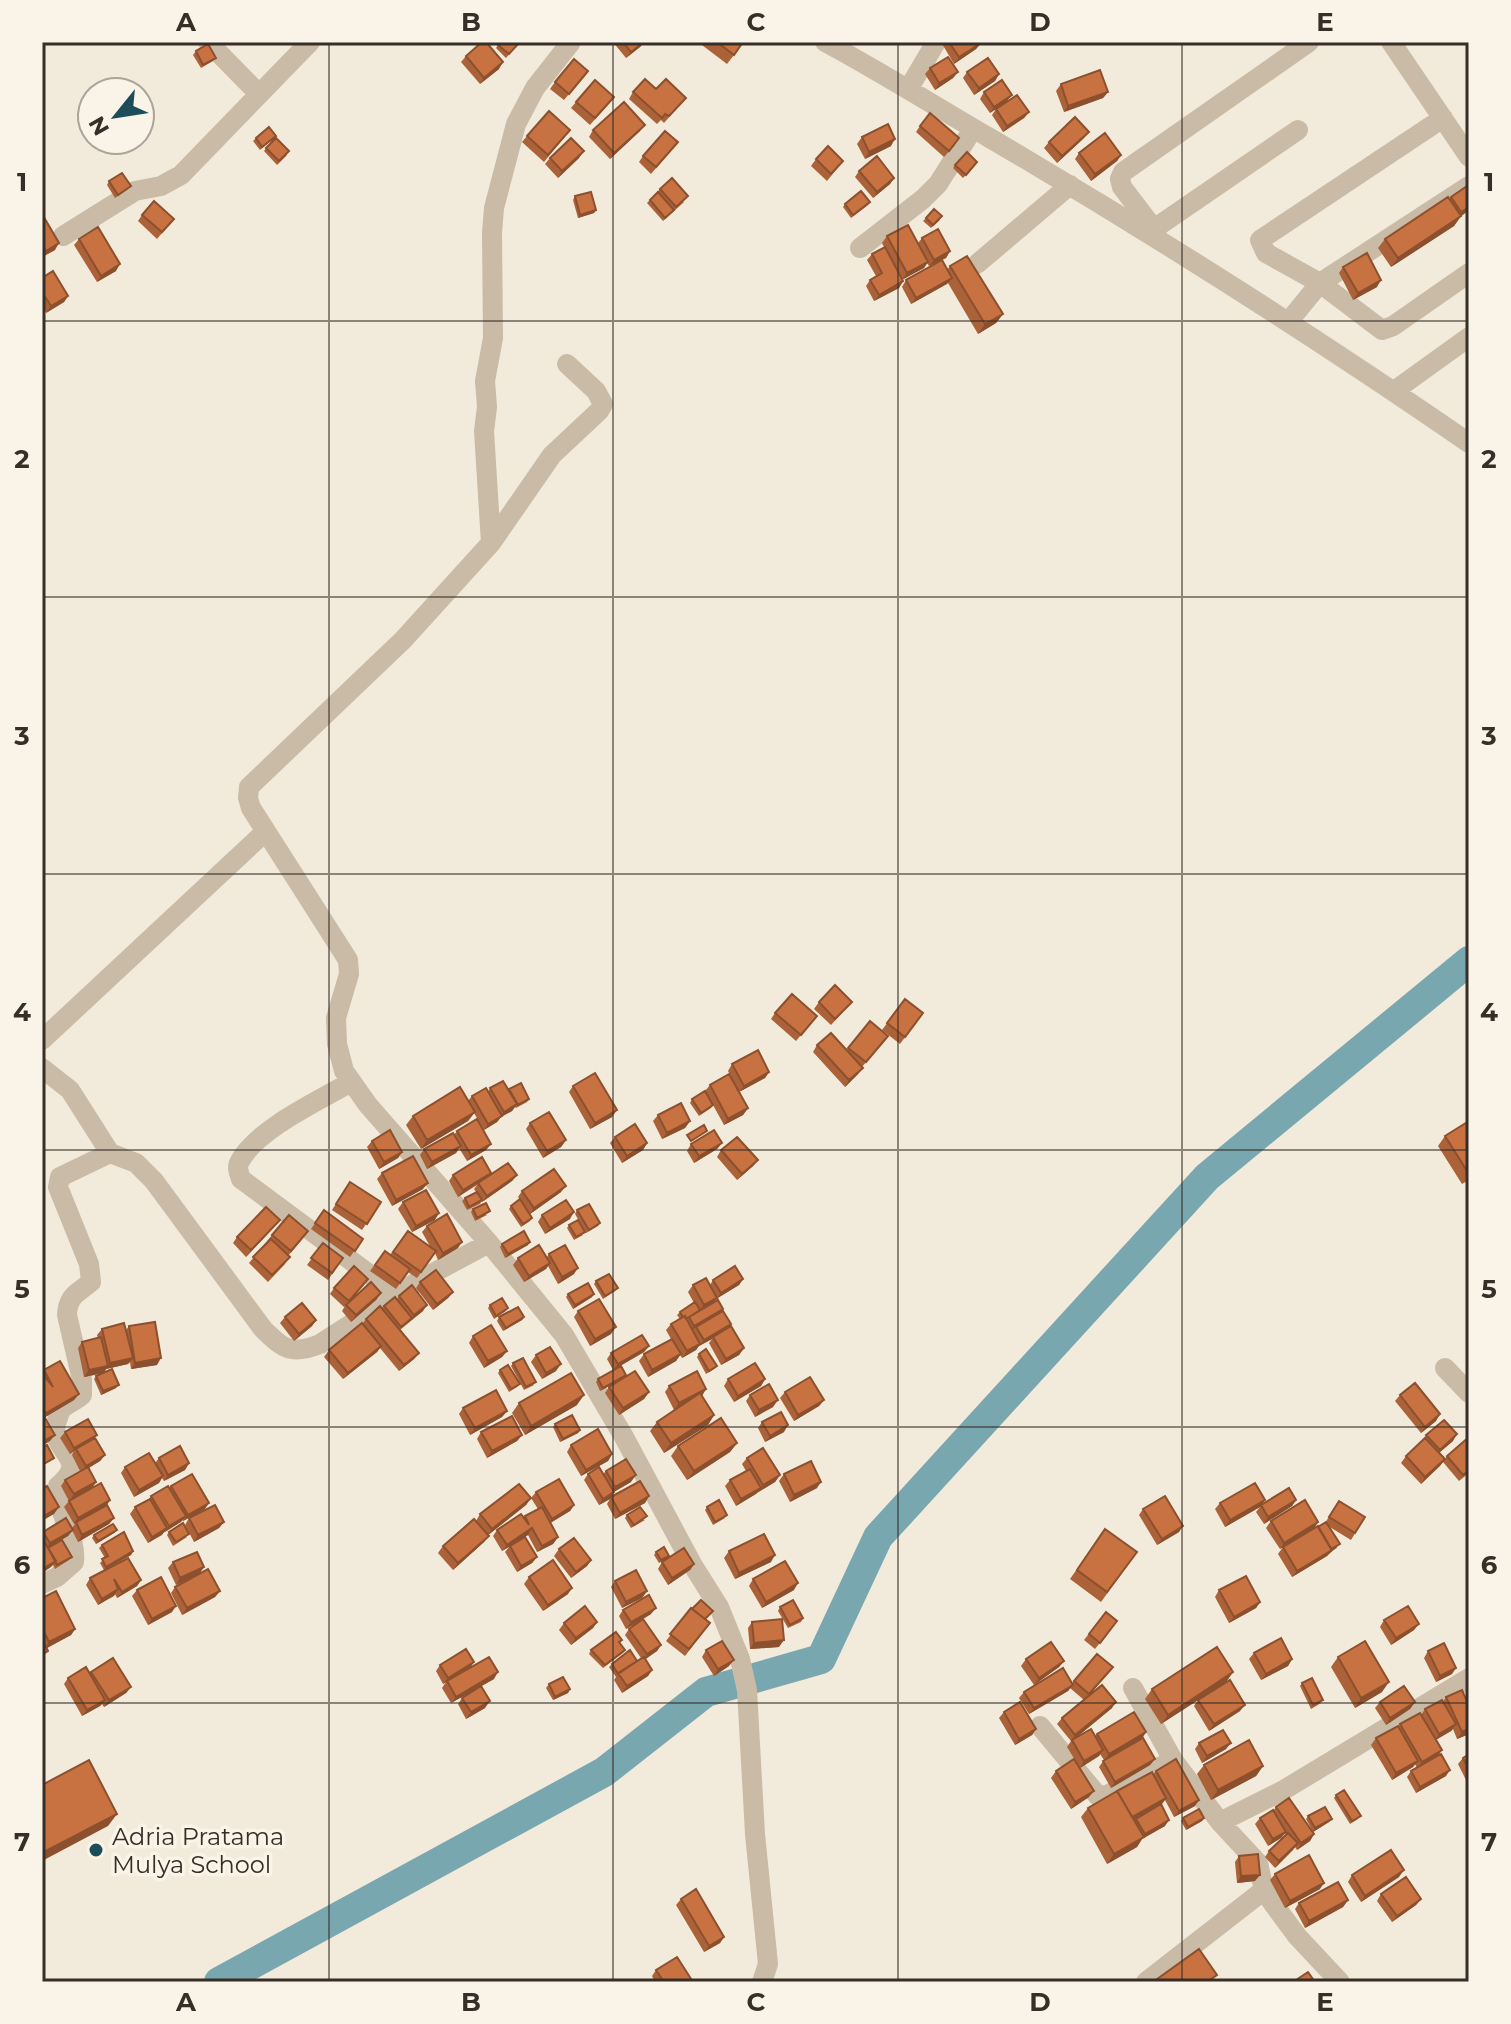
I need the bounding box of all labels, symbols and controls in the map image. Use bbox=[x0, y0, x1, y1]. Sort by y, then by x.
text: A bbox=[175, 6, 197, 38]
text: B bbox=[461, 6, 481, 38]
text: C bbox=[747, 6, 766, 38]
text: D bbox=[1029, 6, 1051, 38]
text: E bbox=[1316, 6, 1334, 38]
north arrow bbox=[76, 76, 156, 156]
text: N bbox=[83, 111, 115, 140]
text: 1 bbox=[17, 166, 27, 198]
text: 1 bbox=[1484, 166, 1494, 198]
text: 2 bbox=[14, 443, 30, 475]
text: 2 bbox=[1481, 443, 1497, 475]
text: 3 bbox=[13, 720, 30, 752]
text: 3 bbox=[1480, 720, 1497, 752]
text: 4 bbox=[13, 996, 31, 1028]
text: 4 bbox=[1480, 996, 1498, 1028]
text: 5 bbox=[14, 1273, 30, 1305]
text: 5 bbox=[1481, 1273, 1497, 1305]
text: 6 bbox=[14, 1549, 31, 1581]
text: 6 bbox=[1481, 1549, 1498, 1581]
place label: Adria Pratama Mulya School bbox=[112, 1822, 284, 1879]
text: 7 bbox=[14, 1826, 30, 1858]
text: 7 bbox=[1481, 1826, 1497, 1858]
marker: Adria Pratama Mulya School bbox=[87, 1841, 105, 1859]
text: A bbox=[175, 1986, 197, 2018]
text: B bbox=[461, 1986, 481, 2018]
text: C bbox=[747, 1986, 766, 2018]
text: D bbox=[1029, 1986, 1051, 2018]
text: E bbox=[1316, 1986, 1334, 2018]

